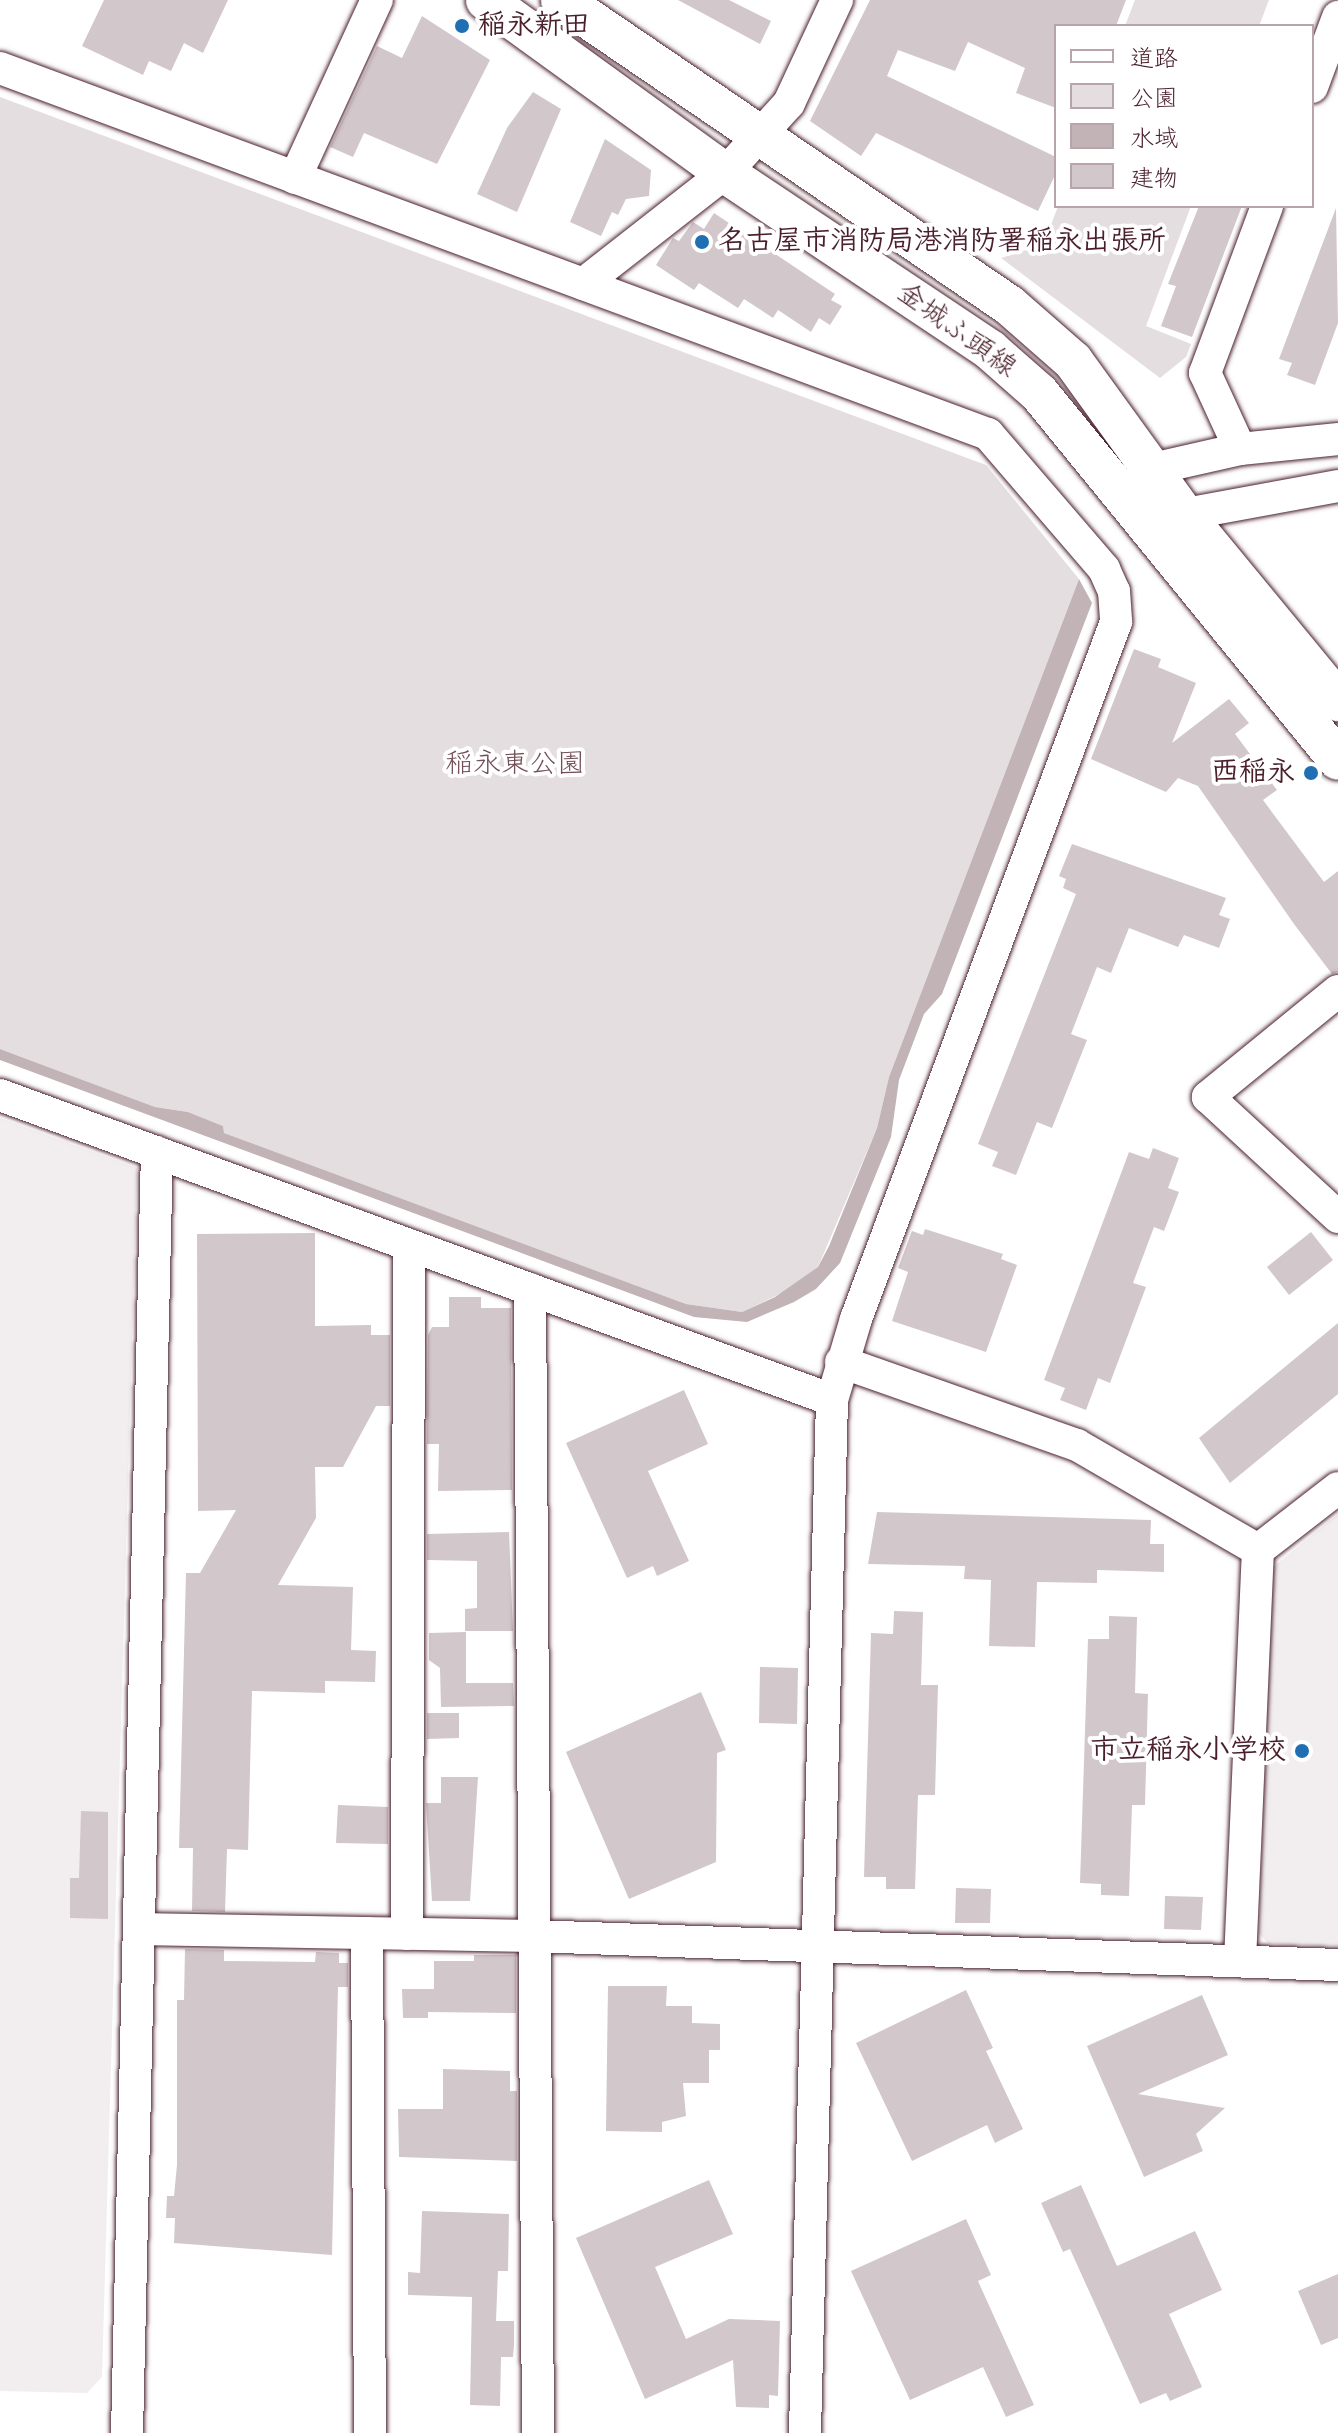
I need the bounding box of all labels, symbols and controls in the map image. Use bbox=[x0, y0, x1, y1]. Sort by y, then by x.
place label: 稲永新田 bbox=[478, 9, 590, 43]
marker: 稲永新田 bbox=[453, 17, 471, 35]
legend bbox=[1054, 24, 1314, 208]
text: 道路 bbox=[1130, 44, 1178, 75]
text: 公園 bbox=[1130, 84, 1178, 115]
text: 水域 bbox=[1130, 124, 1178, 155]
text: 建物 bbox=[1130, 164, 1178, 195]
place label: 名古屋市消防局港消防署稲永出張所 bbox=[718, 225, 1166, 259]
marker: 名古屋市消防局港消防署稲永出張所 bbox=[693, 233, 711, 251]
street label: 金城ふ頭線 bbox=[889, 276, 1023, 386]
park label: 稲永東公園 bbox=[445, 748, 585, 782]
place label: 西稲永 bbox=[1211, 756, 1295, 790]
marker: 西稲永 bbox=[1302, 764, 1320, 782]
place label: 市立稲永小学校 bbox=[1090, 1734, 1286, 1768]
marker: 市立稲永小学校 bbox=[1293, 1742, 1311, 1760]

